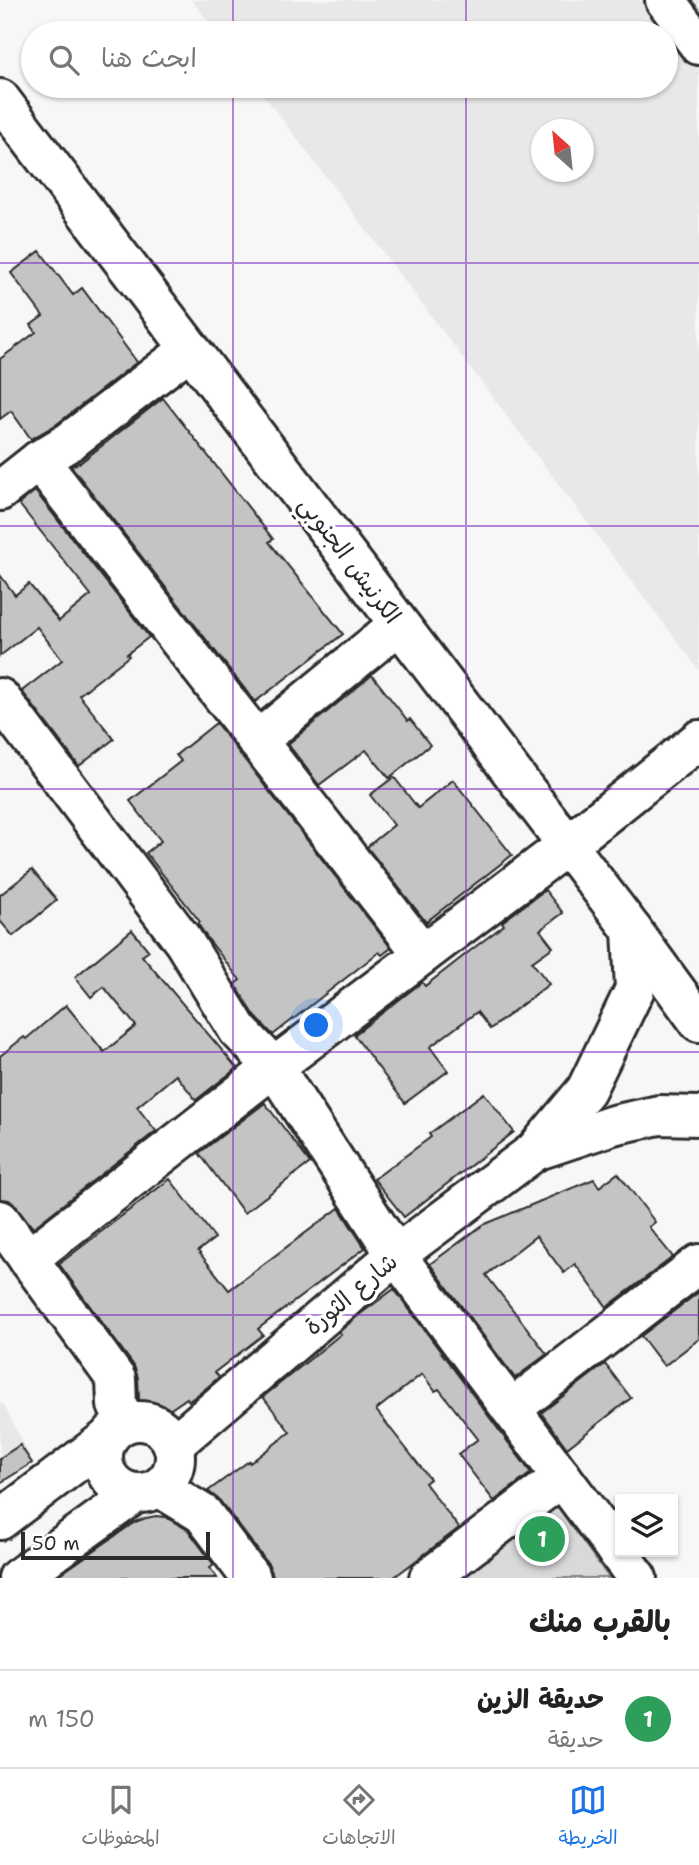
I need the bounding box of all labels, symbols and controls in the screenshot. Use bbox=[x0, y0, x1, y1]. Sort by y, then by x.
search box bbox=[21, 21, 678, 98]
text: ابحث هنا bbox=[101, 40, 197, 75]
icon: search bbox=[45, 41, 83, 79]
north arrow bbox=[531, 119, 594, 182]
street label: الكرنيش الجنوبي bbox=[287, 490, 409, 633]
your location bbox=[299, 1008, 333, 1042]
street label: شارع الثورة bbox=[298, 1246, 405, 1343]
map controls bbox=[615, 1494, 678, 1557]
button: layers bbox=[615, 1494, 678, 1557]
pin: 1 bbox=[519, 1513, 565, 1565]
scale bar bbox=[21, 1529, 210, 1561]
text: 50 m bbox=[32, 1531, 80, 1556]
text: بالقرب منك bbox=[529, 1601, 671, 1642]
text: حديقة الزين bbox=[477, 1681, 604, 1716]
text: 150 m bbox=[28, 1704, 95, 1734]
text: 1 bbox=[643, 1704, 653, 1734]
text: حديقة bbox=[548, 1724, 604, 1754]
tab: المحفوظات bbox=[81, 1781, 160, 1854]
tab: الاتجاهات bbox=[322, 1781, 396, 1854]
tab: الخريطة bbox=[558, 1781, 618, 1854]

